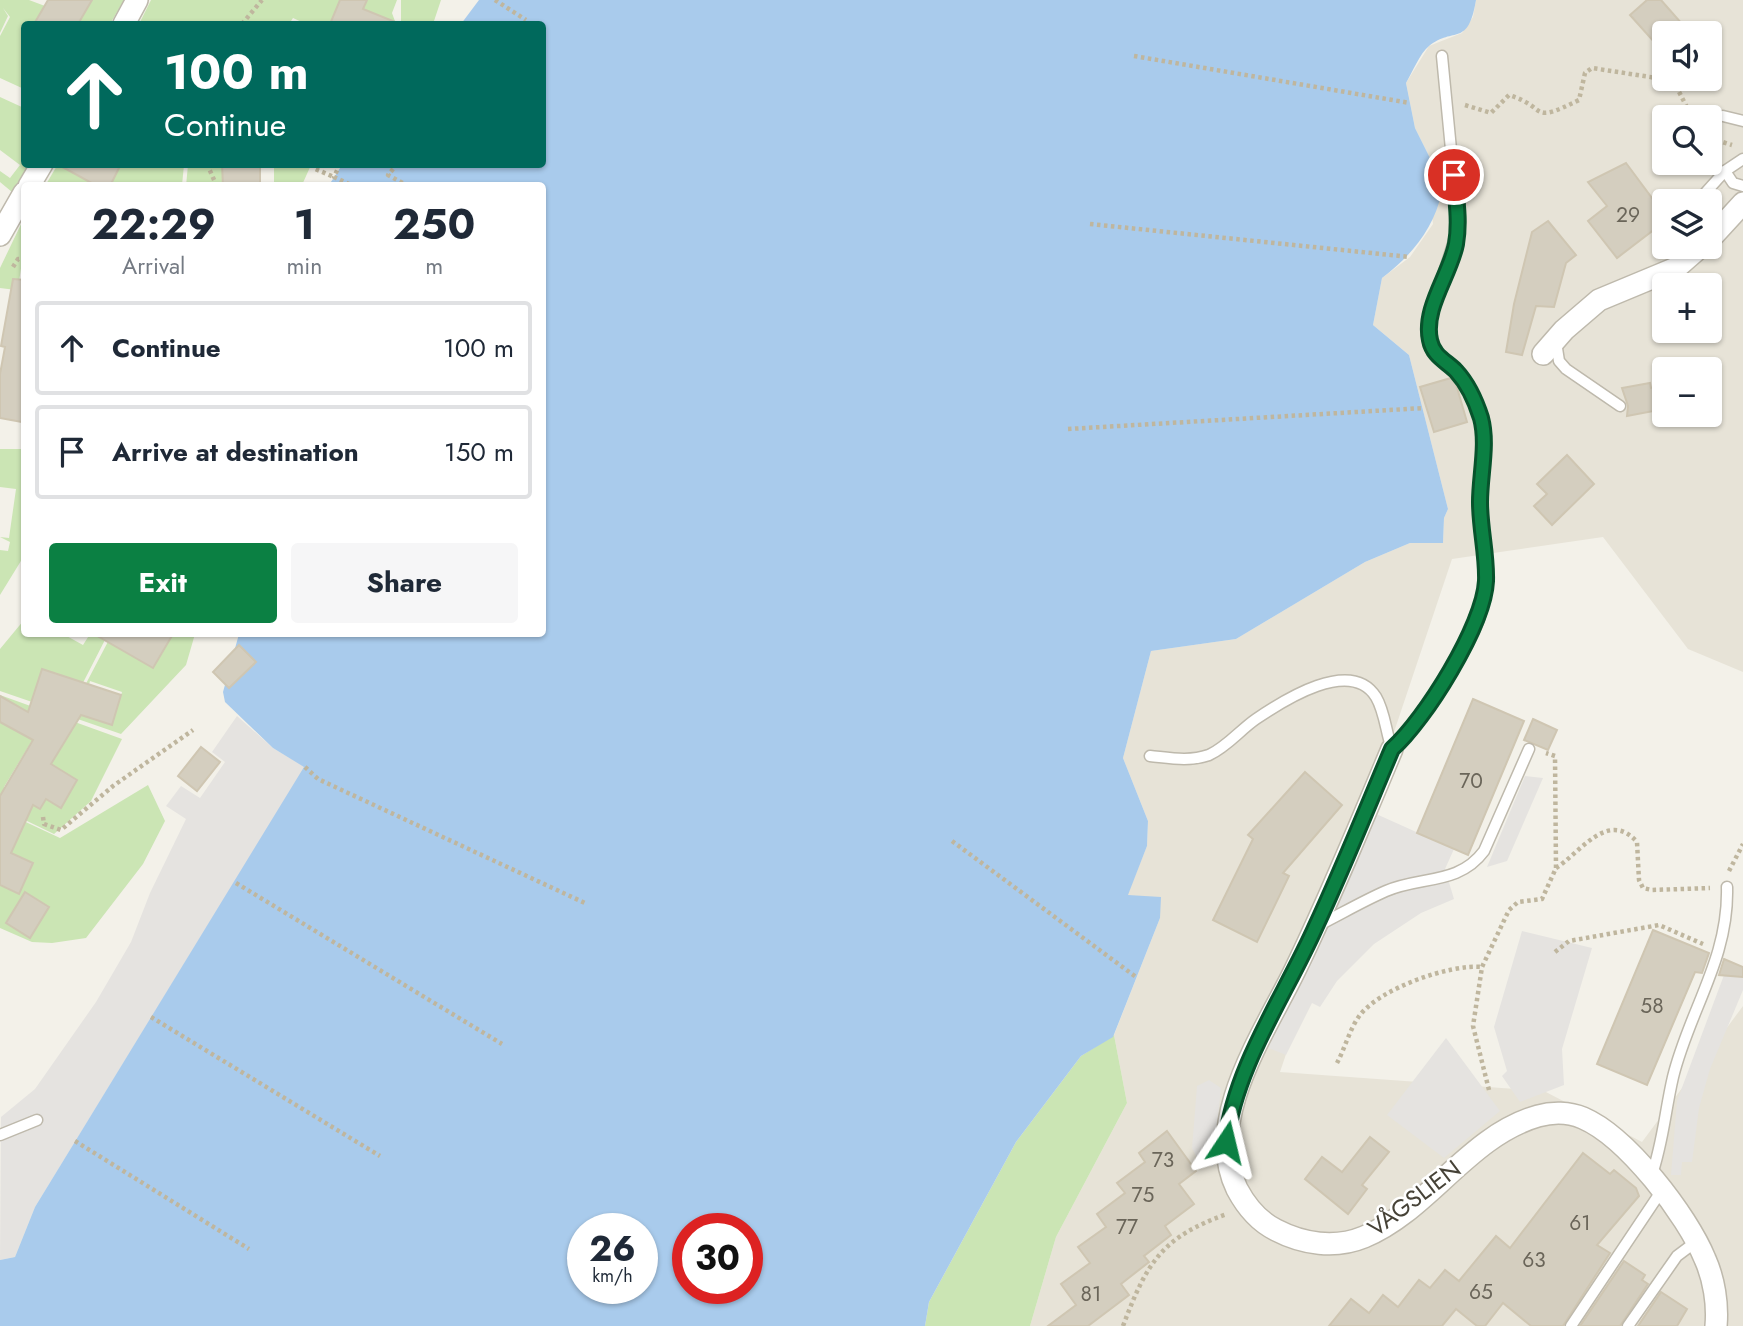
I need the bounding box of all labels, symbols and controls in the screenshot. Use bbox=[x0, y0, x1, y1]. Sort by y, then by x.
map controls bbox=[1652, 21, 1722, 427]
button: sound bbox=[1652, 21, 1722, 91]
text: 100 m bbox=[164, 37, 309, 107]
icon: ahead bbox=[49, 49, 140, 140]
text: Continue bbox=[164, 102, 286, 148]
button: search bbox=[1652, 105, 1722, 175]
pin bbox=[1424, 145, 1484, 205]
icon: arrive bbox=[1435, 156, 1473, 194]
button: layers bbox=[1652, 189, 1722, 259]
text: 22:29 bbox=[92, 194, 216, 255]
text: 1 bbox=[294, 194, 315, 255]
text: 250 bbox=[393, 194, 475, 255]
house number: 29 bbox=[1616, 200, 1640, 230]
text: Arrival bbox=[122, 249, 185, 283]
text: min bbox=[286, 249, 322, 283]
text: m bbox=[425, 249, 443, 283]
button: + bbox=[1652, 273, 1722, 343]
icon: ahead bbox=[53, 329, 91, 367]
text: Continue bbox=[112, 329, 221, 367]
text: 100 m bbox=[443, 329, 514, 367]
button: − bbox=[1652, 357, 1722, 427]
icon: arrive bbox=[53, 433, 91, 471]
text: Arrive at destination bbox=[112, 433, 359, 471]
text: 150 m bbox=[444, 433, 514, 471]
button: Exit bbox=[49, 543, 277, 623]
button: Share bbox=[291, 543, 518, 623]
house number: 70 bbox=[1459, 766, 1483, 796]
house number: 58 bbox=[1640, 991, 1664, 1021]
position arrow bbox=[1189, 1105, 1263, 1179]
house number: 73 bbox=[1152, 1145, 1174, 1175]
street label: VÅGSLIEN bbox=[1360, 1151, 1468, 1245]
house number: 75 bbox=[1132, 1180, 1154, 1210]
house number: 61 bbox=[1569, 1208, 1591, 1238]
house number: 77 bbox=[1116, 1212, 1138, 1242]
speed limit sign: 30 bbox=[672, 1213, 763, 1304]
text: 26 bbox=[589, 1224, 636, 1274]
house number: 63 bbox=[1522, 1245, 1546, 1275]
text: km/h bbox=[592, 1263, 633, 1289]
house number: 65 bbox=[1469, 1277, 1493, 1307]
house number: 81 bbox=[1081, 1279, 1101, 1309]

